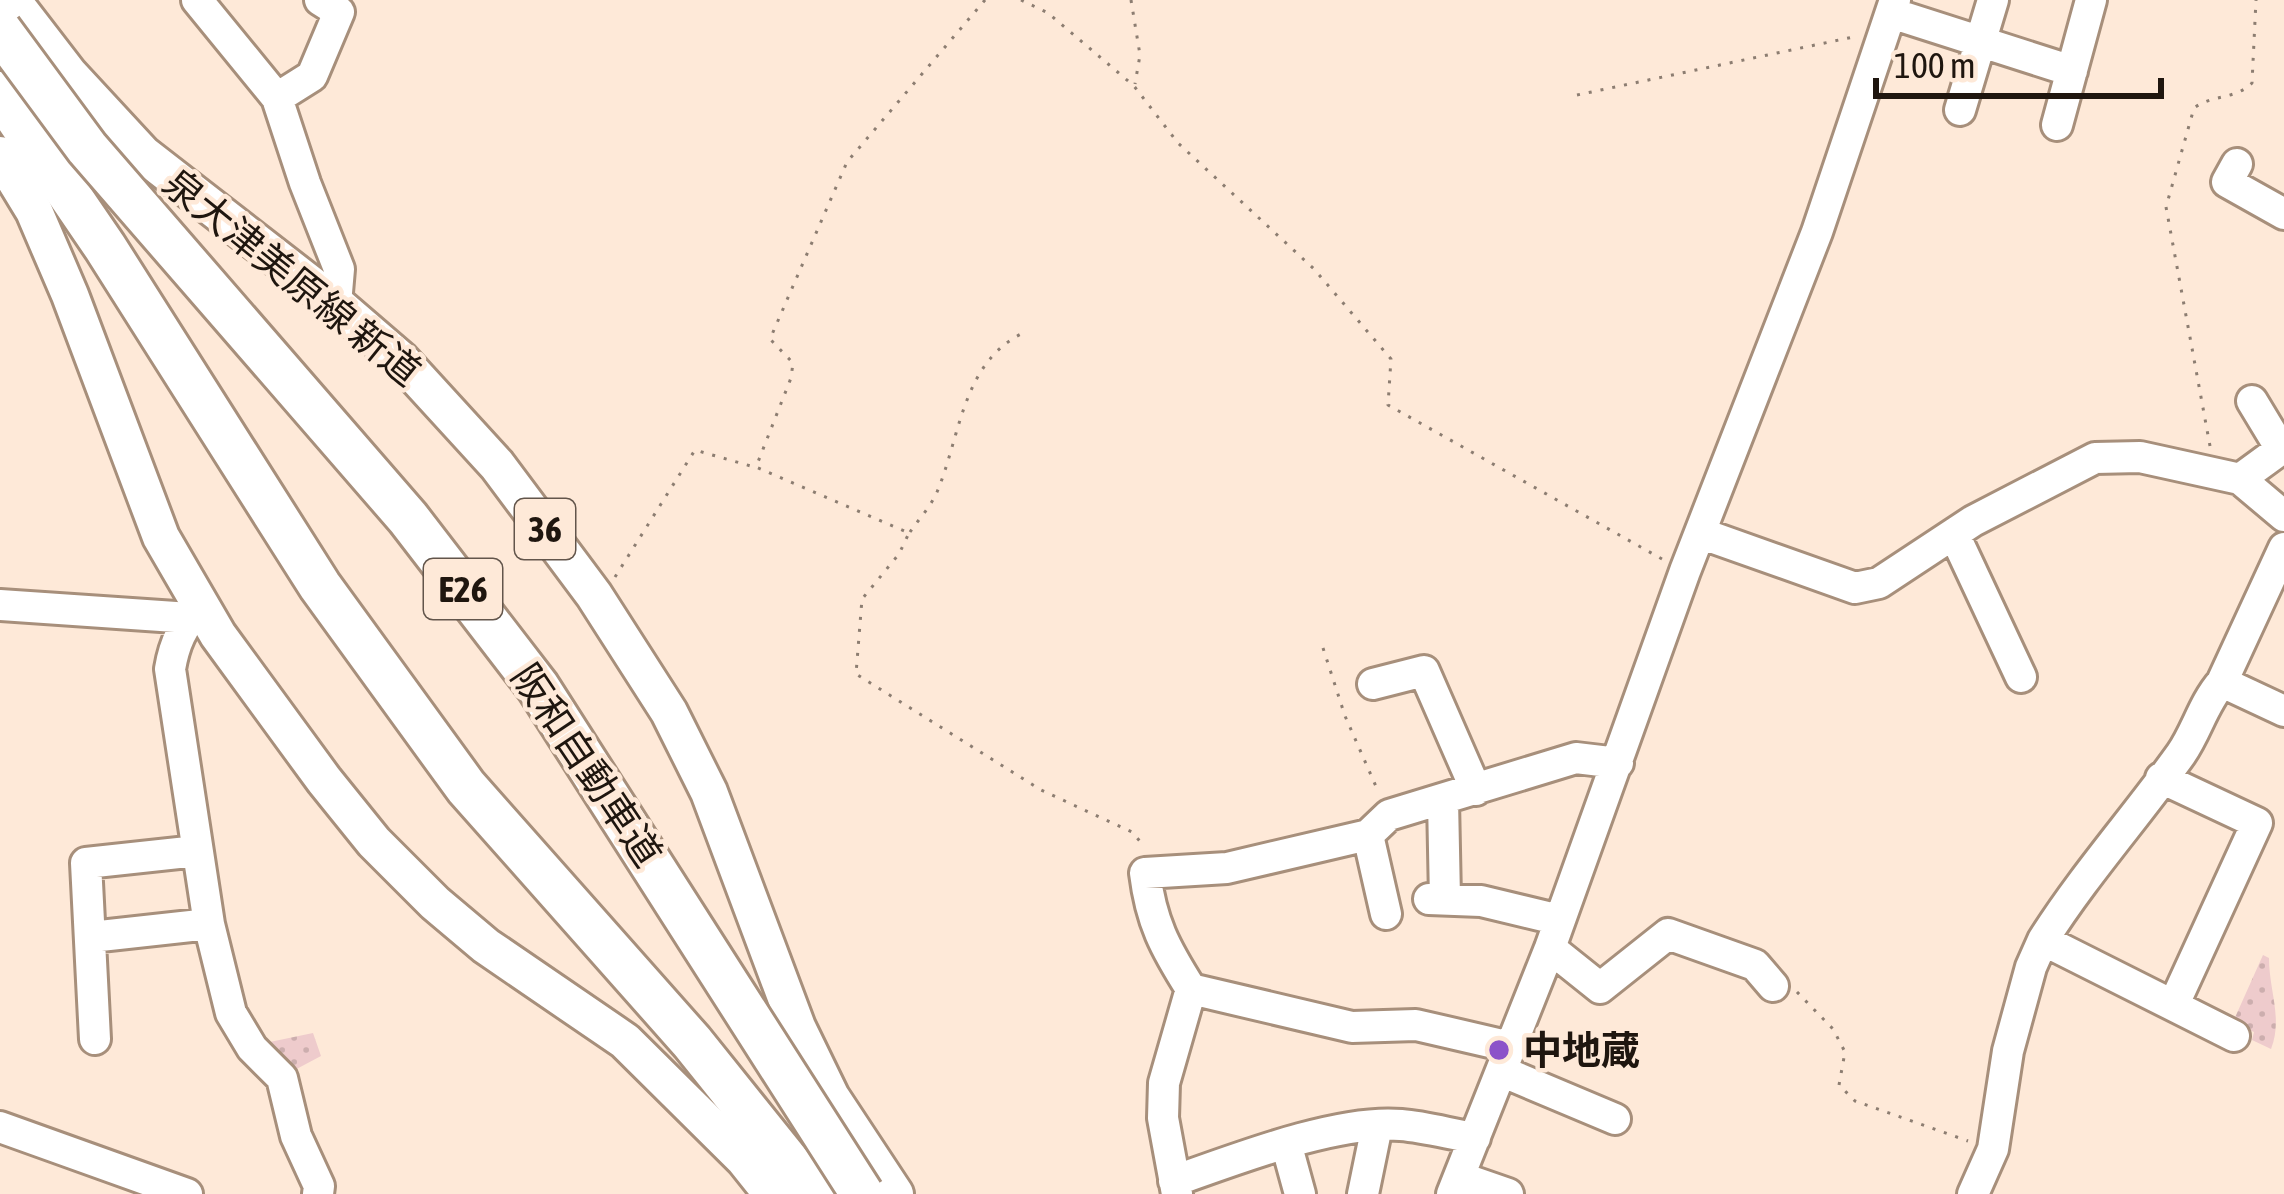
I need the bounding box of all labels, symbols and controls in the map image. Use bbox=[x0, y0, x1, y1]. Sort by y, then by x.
scale bar bbox=[1876, 24, 2161, 98]
text: 100 m bbox=[1894, 44, 1976, 86]
street label: 泉大津美原線 新道 bbox=[155, 160, 429, 394]
road number: 36 bbox=[515, 499, 575, 559]
road number: E26 bbox=[424, 559, 502, 619]
street label: 阪和自動車道 bbox=[503, 656, 671, 874]
place label: 中地蔵 bbox=[1523, 1028, 1640, 1072]
marker: 中地蔵 bbox=[1486, 1037, 1512, 1063]

